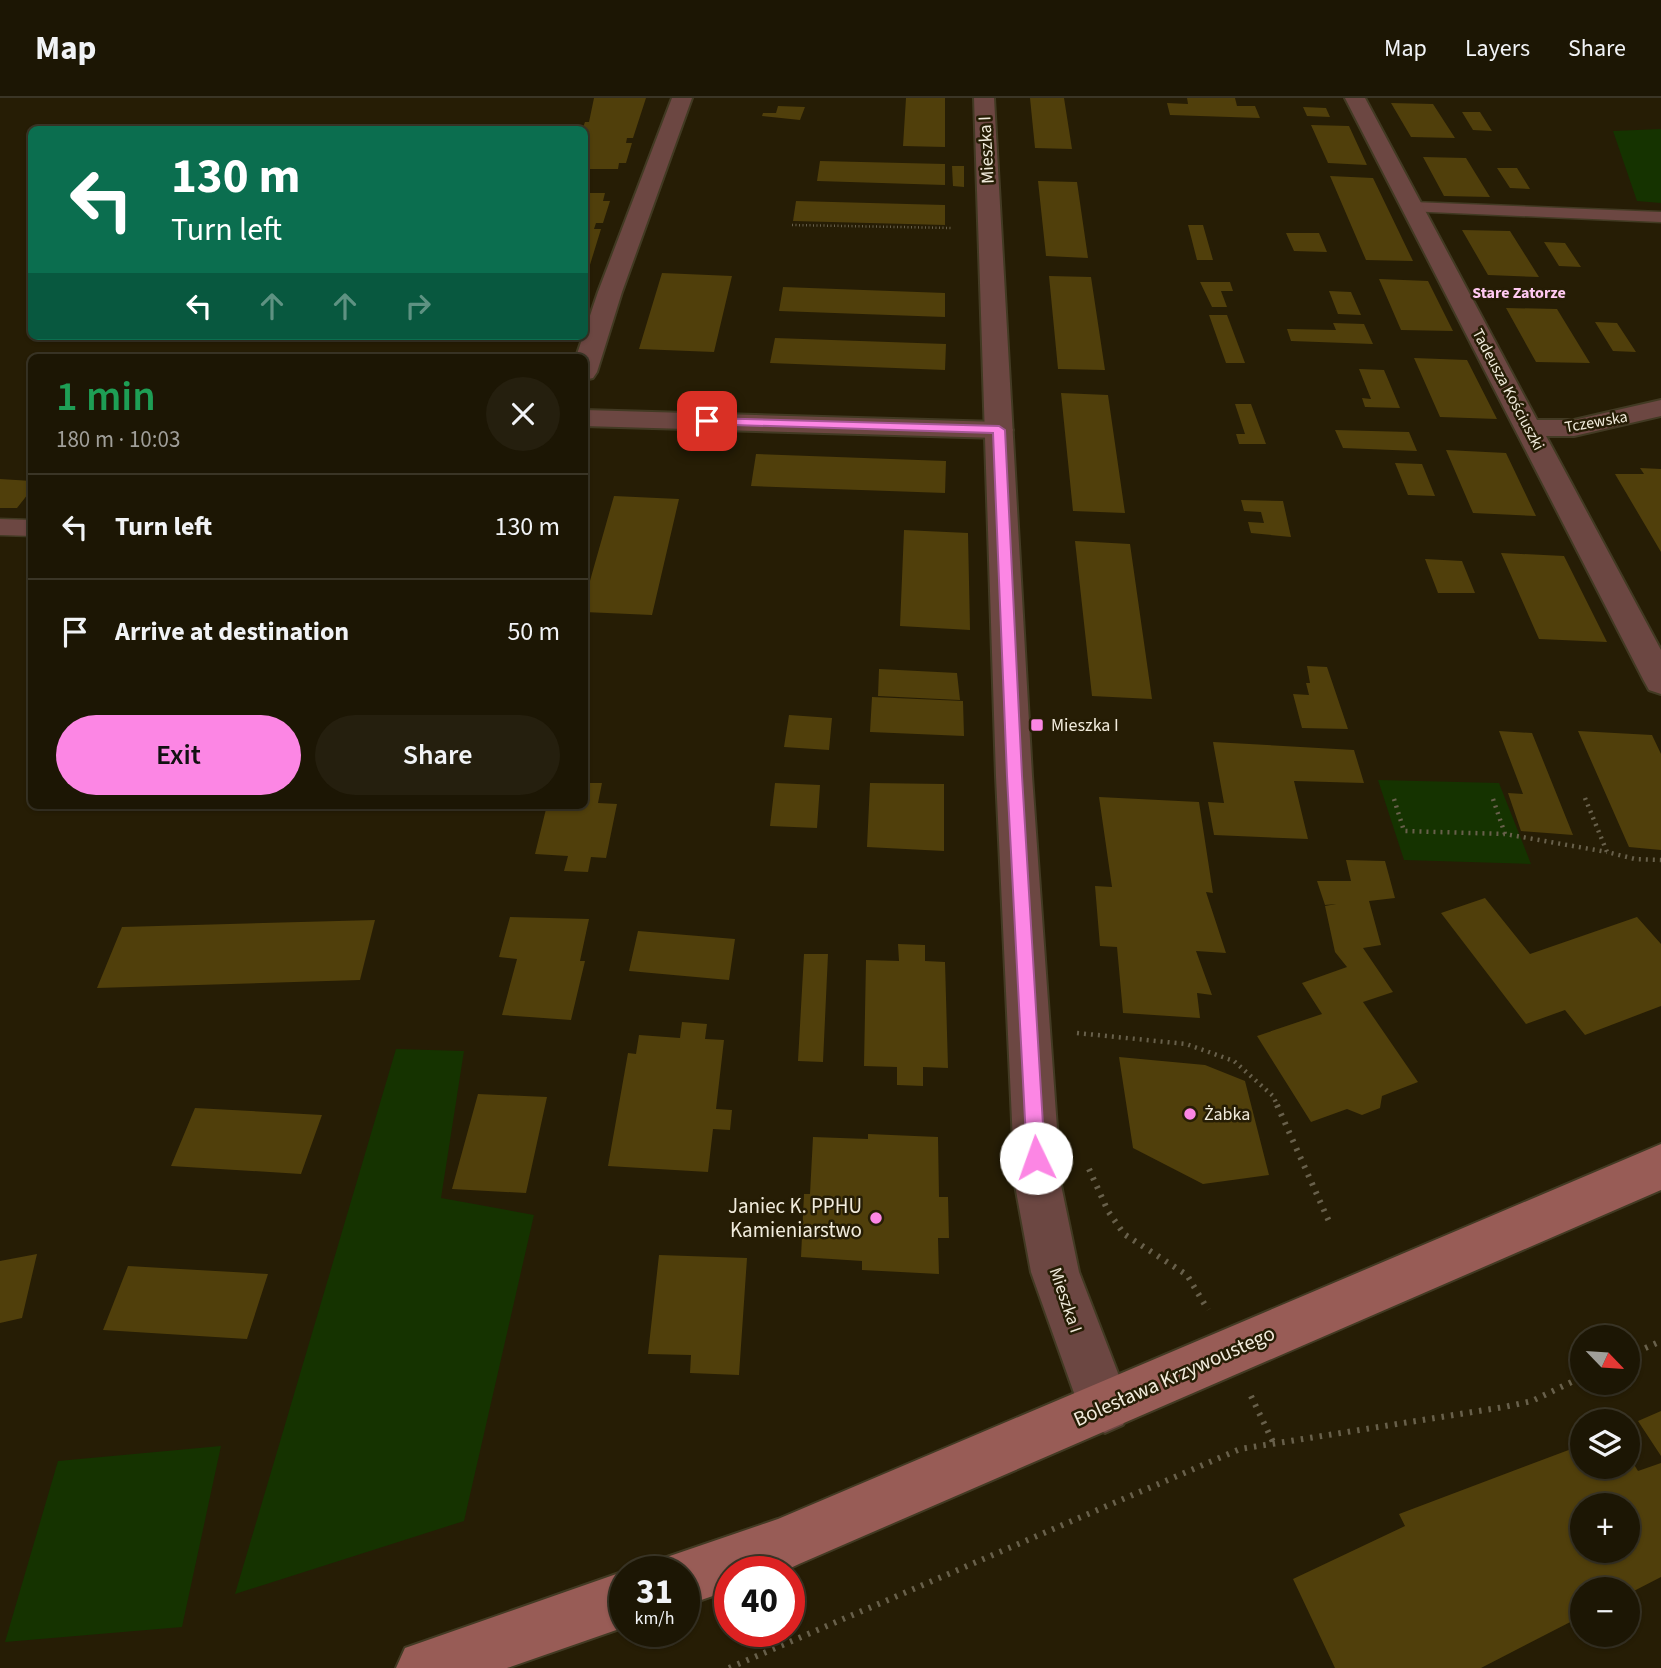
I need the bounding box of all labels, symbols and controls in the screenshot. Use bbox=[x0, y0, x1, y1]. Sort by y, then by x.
text: Map bbox=[35, 25, 96, 72]
text: Map bbox=[1384, 31, 1427, 66]
text: Layers bbox=[1465, 31, 1530, 66]
text: Share bbox=[1568, 31, 1626, 66]
street label: Mieszka I bbox=[972, 115, 1001, 184]
text: 130 m bbox=[171, 142, 300, 212]
icon: left bbox=[56, 154, 147, 245]
text: Turn left bbox=[171, 207, 282, 253]
district label: Stare Zatorze bbox=[1472, 282, 1566, 304]
icon: left bbox=[180, 287, 218, 325]
icon: ahead bbox=[253, 287, 291, 325]
icon: ahead bbox=[326, 287, 364, 325]
icon: right bbox=[399, 287, 437, 325]
street label: Tadeusza Kościuszki bbox=[1467, 325, 1550, 454]
text: 1 min bbox=[56, 367, 156, 427]
button: close bbox=[486, 377, 560, 451]
pin bbox=[677, 391, 737, 451]
icon: arrive bbox=[688, 402, 726, 440]
street label: Tczewska bbox=[1563, 406, 1629, 438]
text: 180 m · 10:03 bbox=[56, 423, 180, 456]
icon: left bbox=[56, 508, 94, 546]
text: Turn left bbox=[115, 508, 212, 545]
text: 130 m bbox=[494, 508, 560, 545]
icon: arrive bbox=[56, 613, 94, 651]
text: Arrive at destination bbox=[115, 613, 349, 650]
text: 50 m bbox=[507, 613, 560, 650]
place label: Mieszka I bbox=[1051, 713, 1119, 738]
button: Exit bbox=[56, 715, 301, 795]
button: Share bbox=[315, 715, 560, 795]
marker: Mieszka I bbox=[1029, 717, 1045, 733]
place label: Żabka bbox=[1204, 1102, 1250, 1127]
marker: Żabka bbox=[1182, 1106, 1198, 1122]
position arrow bbox=[999, 1121, 1073, 1195]
place label: Janiec K. PPHU Kamieniarstwo bbox=[728, 1191, 862, 1245]
marker: Janiec K. PPHU Kamieniarstwo bbox=[868, 1210, 884, 1226]
street label: Mieszka I bbox=[1043, 1264, 1088, 1336]
street label: Bolesława Krzywoustego bbox=[1068, 1318, 1280, 1434]
north arrow bbox=[1570, 1325, 1640, 1395]
map controls bbox=[1570, 1325, 1640, 1647]
button: layers bbox=[1570, 1409, 1640, 1479]
button: + bbox=[1570, 1493, 1640, 1563]
speed limit sign: 40 bbox=[714, 1556, 805, 1647]
text: 31 bbox=[636, 1567, 673, 1617]
button: − bbox=[1570, 1577, 1640, 1647]
text: km/h bbox=[635, 1606, 674, 1631]

